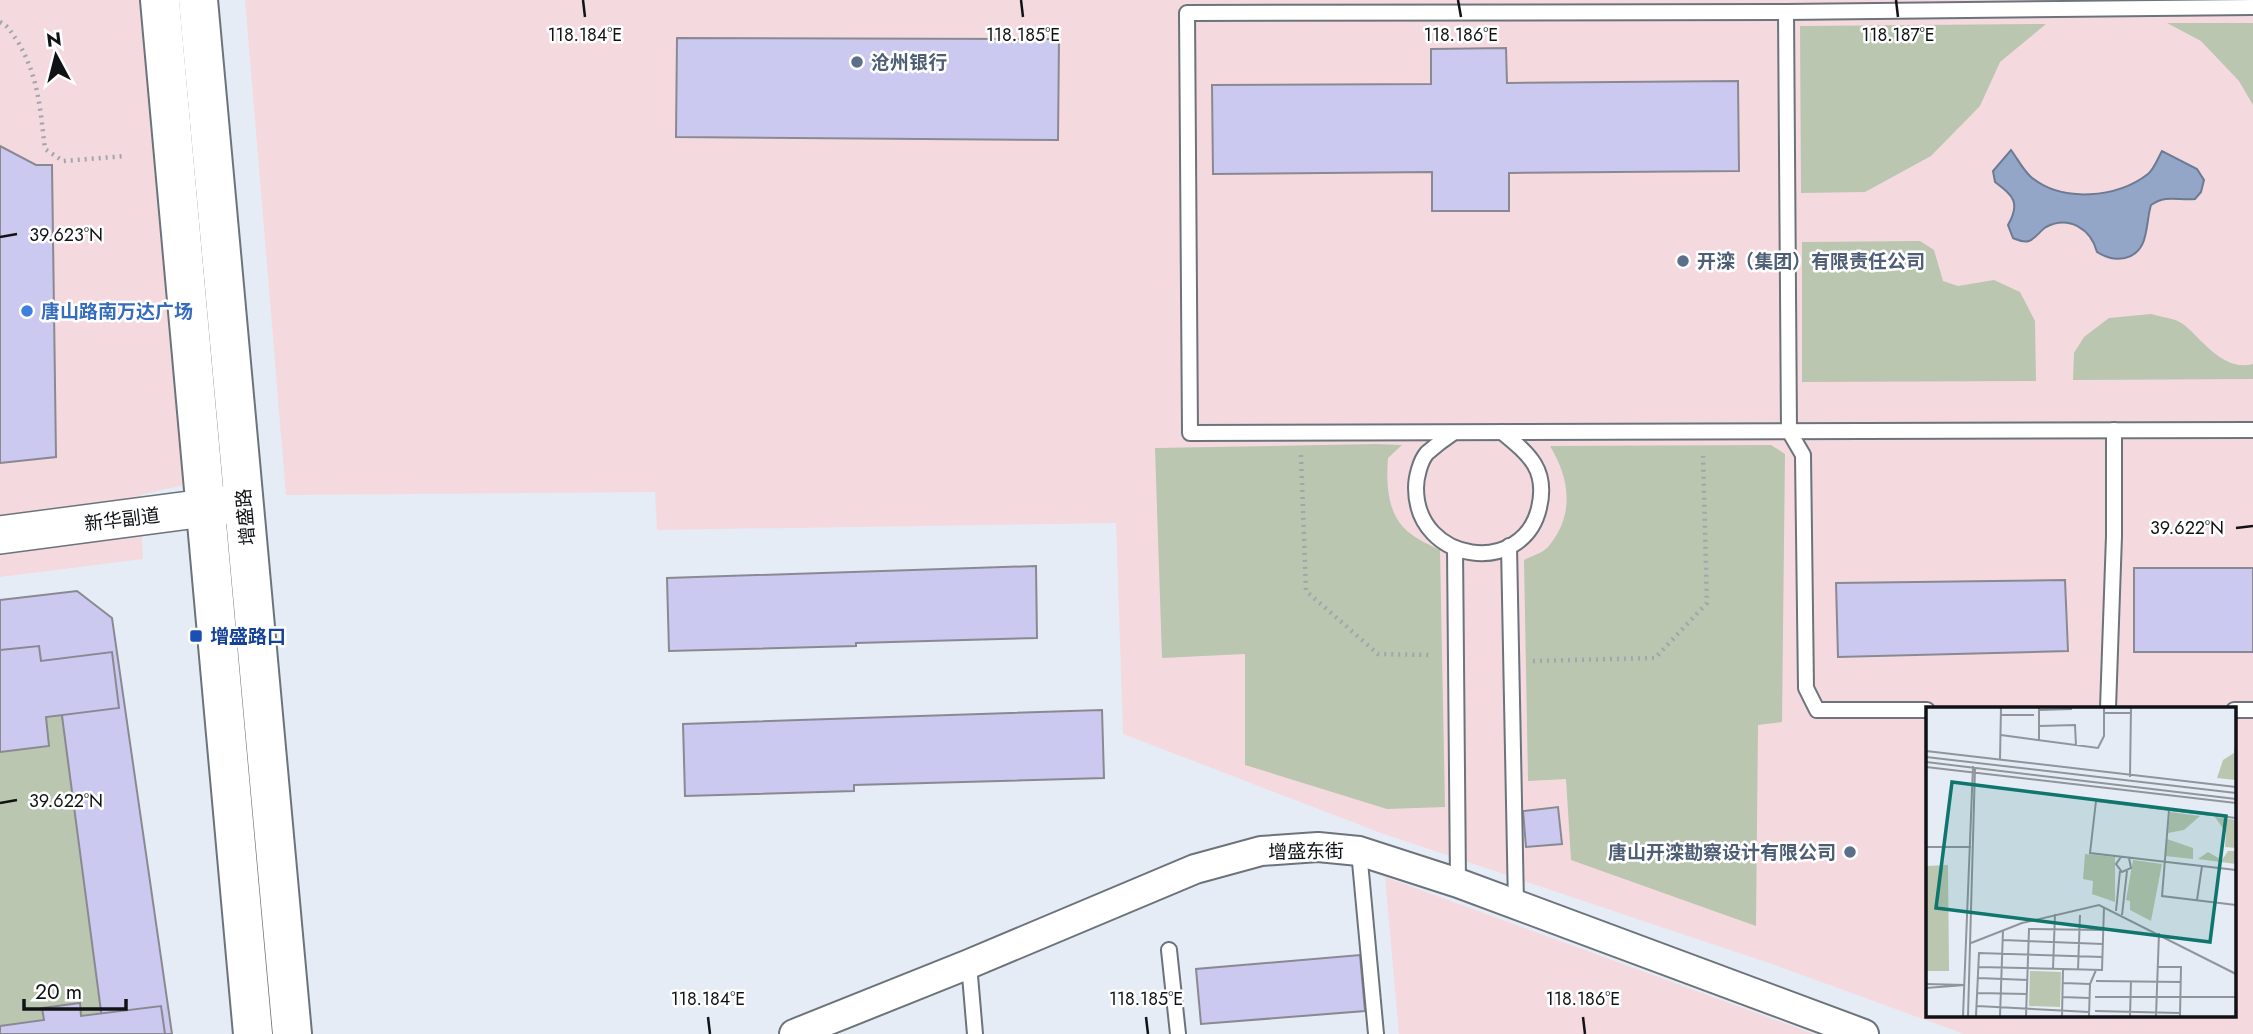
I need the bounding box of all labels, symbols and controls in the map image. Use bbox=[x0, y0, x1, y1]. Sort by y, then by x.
north arrow bbox=[21, 21, 91, 91]
text: 118.184°E bbox=[548, 22, 622, 48]
text: 118.185°E bbox=[986, 22, 1060, 48]
text: 118.186°E bbox=[1424, 22, 1498, 48]
text: 118.187°E bbox=[1861, 22, 1935, 48]
text: N bbox=[45, 25, 63, 54]
place label: 沧州银行 bbox=[871, 49, 947, 76]
marker: 沧州银行 bbox=[849, 54, 865, 70]
text: 39.623°N bbox=[29, 222, 103, 248]
place label: 开滦（集团）有限责任公司 bbox=[1697, 248, 1925, 275]
marker: 开滦（集团）有限责任公司 bbox=[1675, 253, 1691, 269]
place label: 唐山路南万达广场 bbox=[41, 298, 193, 325]
marker: 唐山路南万达广场 bbox=[19, 303, 35, 319]
street label: 增盛路 bbox=[230, 487, 261, 547]
street label: 新华副道 bbox=[83, 501, 161, 538]
text: 39.622°N bbox=[2150, 515, 2224, 541]
place label: 增盛路口 bbox=[210, 623, 286, 650]
marker: 增盛路口 bbox=[188, 628, 204, 644]
inset map bbox=[1926, 707, 2236, 1016]
text: 39.622°N bbox=[29, 788, 103, 814]
street label: 增盛东街 bbox=[1268, 837, 1344, 866]
place label: 唐山开滦勘察设计有限公司 bbox=[1608, 839, 1836, 866]
marker: 唐山开滦勘察设计有限公司 bbox=[1842, 844, 1858, 860]
scale bar bbox=[24, 968, 126, 1012]
text: 20 m bbox=[35, 977, 82, 1007]
text: 118.184°E bbox=[671, 986, 745, 1012]
text: 118.185°E bbox=[1109, 986, 1183, 1012]
text: 118.186°E bbox=[1546, 986, 1620, 1012]

